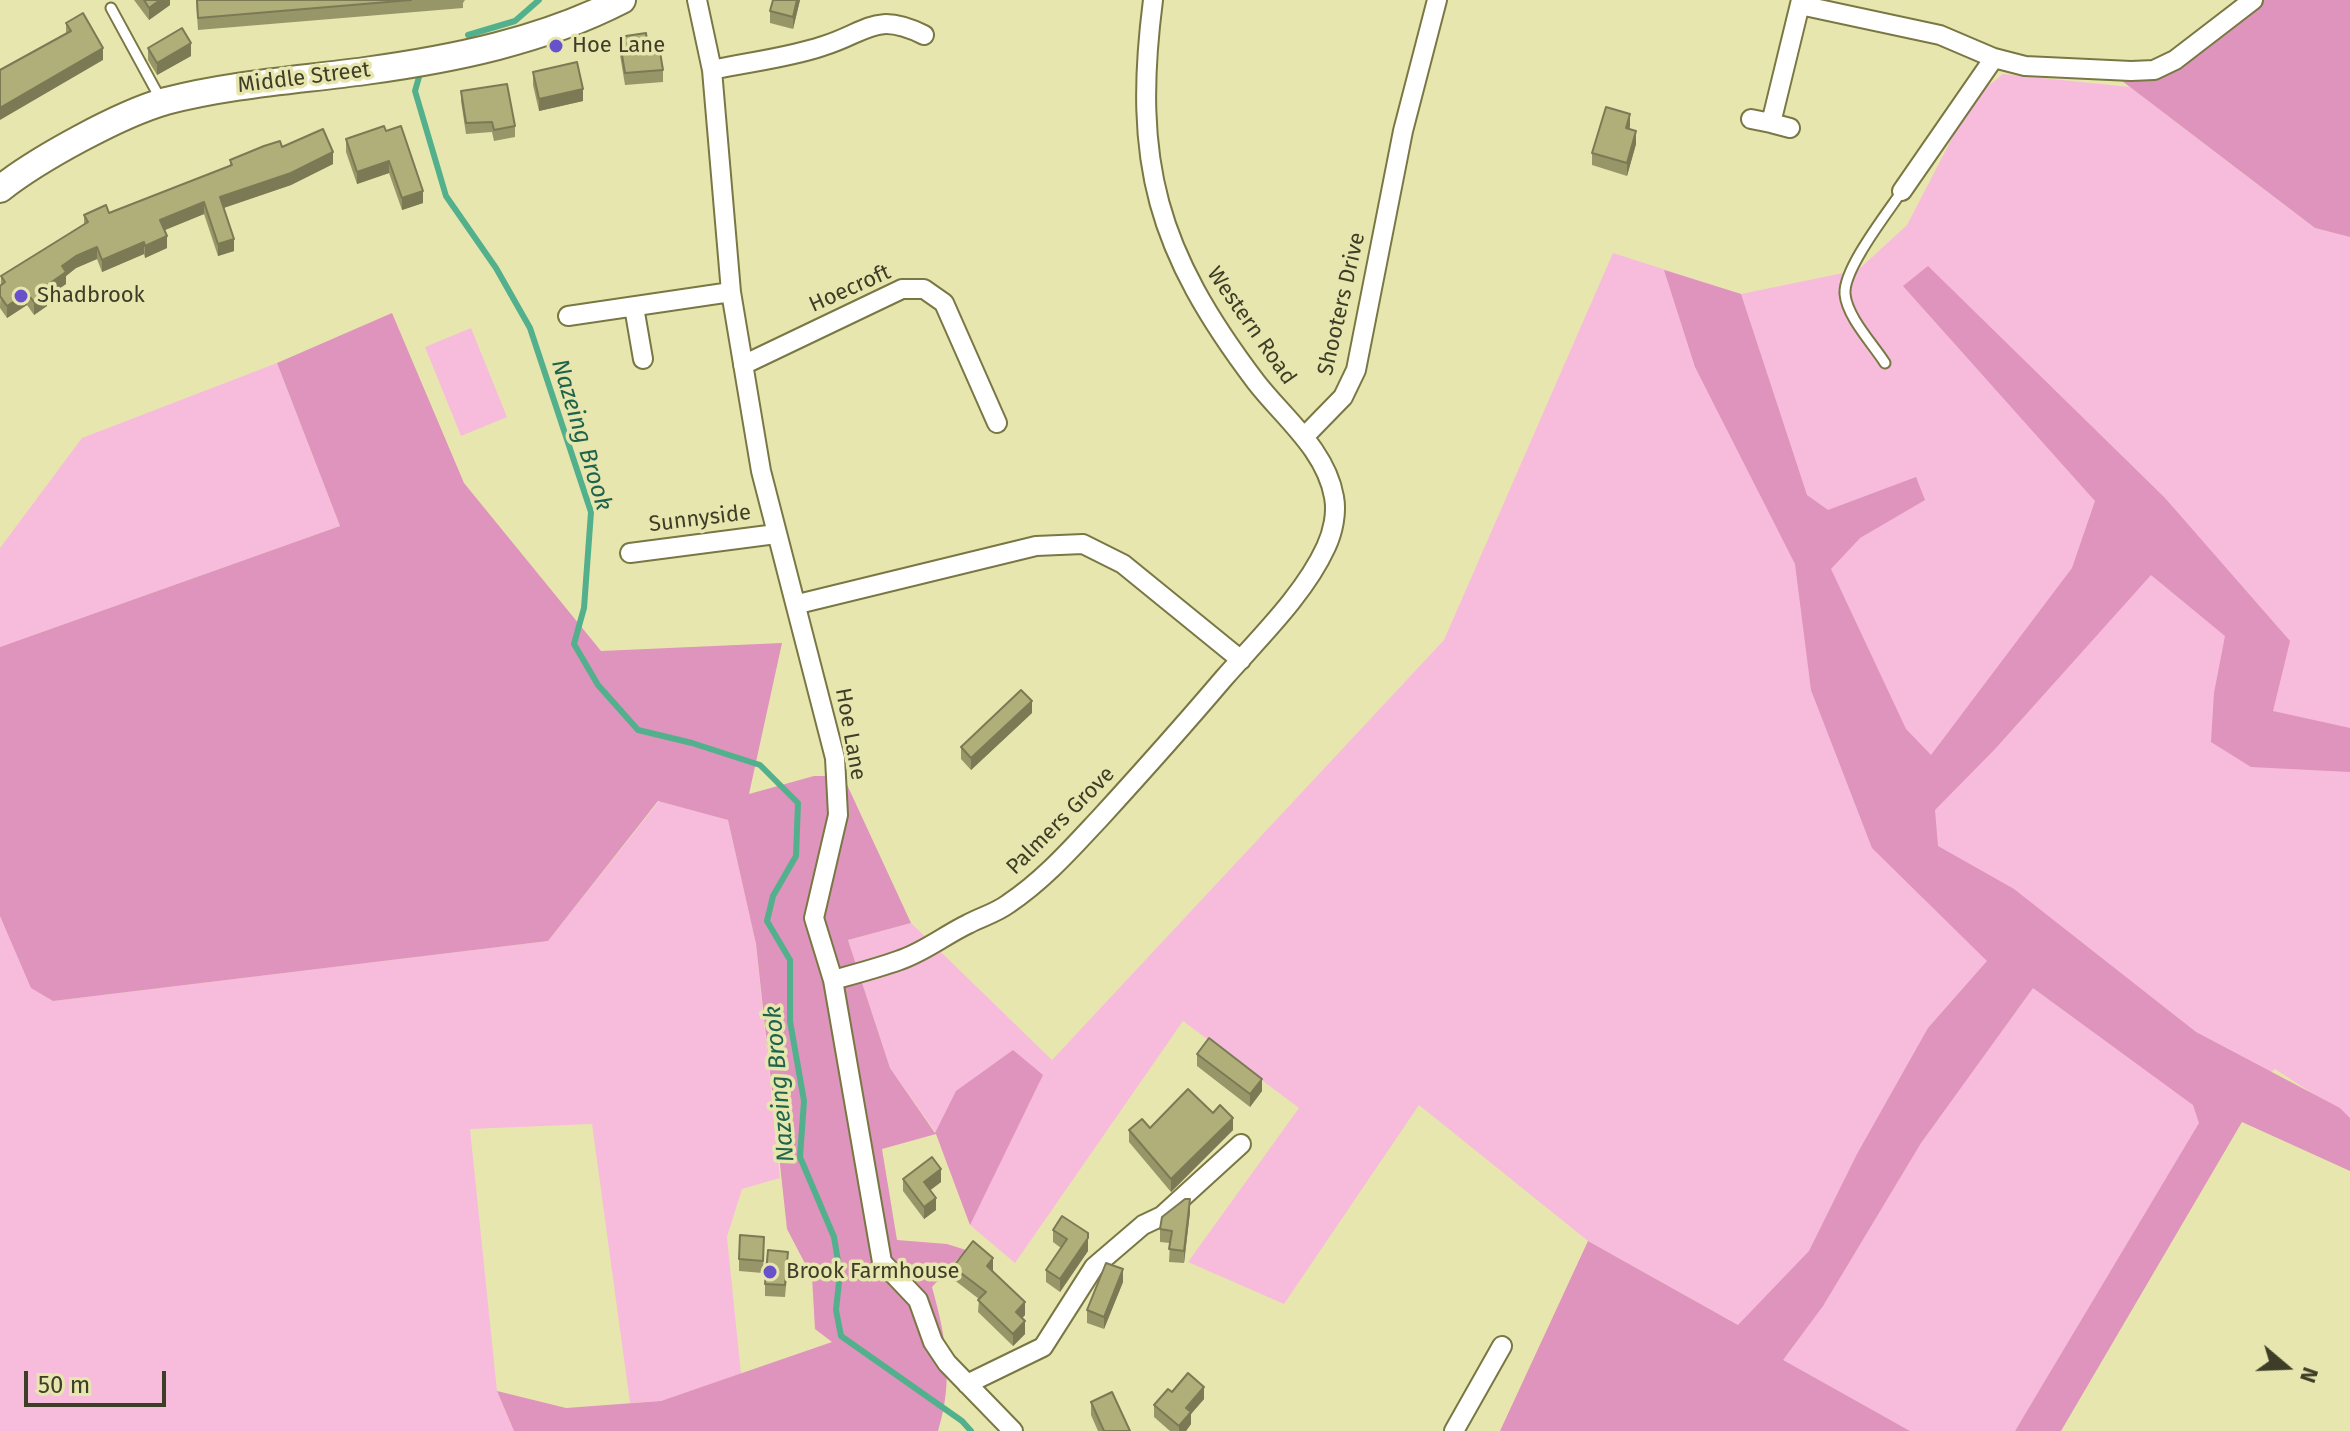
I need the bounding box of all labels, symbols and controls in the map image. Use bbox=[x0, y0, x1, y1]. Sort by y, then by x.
place label: Hoe Lane bbox=[572, 33, 665, 59]
marker: Hoe Lane bbox=[547, 37, 565, 55]
street label: Middle Street bbox=[236, 57, 372, 99]
street label: Shooters Drive bbox=[1313, 230, 1371, 378]
street label: Hoecroft bbox=[805, 259, 895, 319]
street label: Western Road bbox=[1201, 262, 1301, 390]
place label: Shadbrook bbox=[37, 283, 145, 309]
marker: Shadbrook bbox=[12, 287, 30, 305]
water label: Nazeing Brook bbox=[544, 356, 618, 514]
street label: Sunnyside bbox=[647, 500, 753, 538]
street label: Hoe Lane bbox=[829, 686, 871, 782]
street label: Palmers Grove bbox=[1001, 761, 1121, 881]
water label: Nazeing Brook bbox=[759, 1005, 801, 1163]
place label: Brook Farmhouse bbox=[786, 1259, 960, 1285]
marker: Brook Farmhouse bbox=[761, 1263, 779, 1281]
north arrow bbox=[2246, 1327, 2326, 1407]
scale bar bbox=[28, 1355, 170, 1405]
text: N bbox=[2294, 1364, 2324, 1386]
text: 50 m bbox=[38, 1371, 90, 1399]

